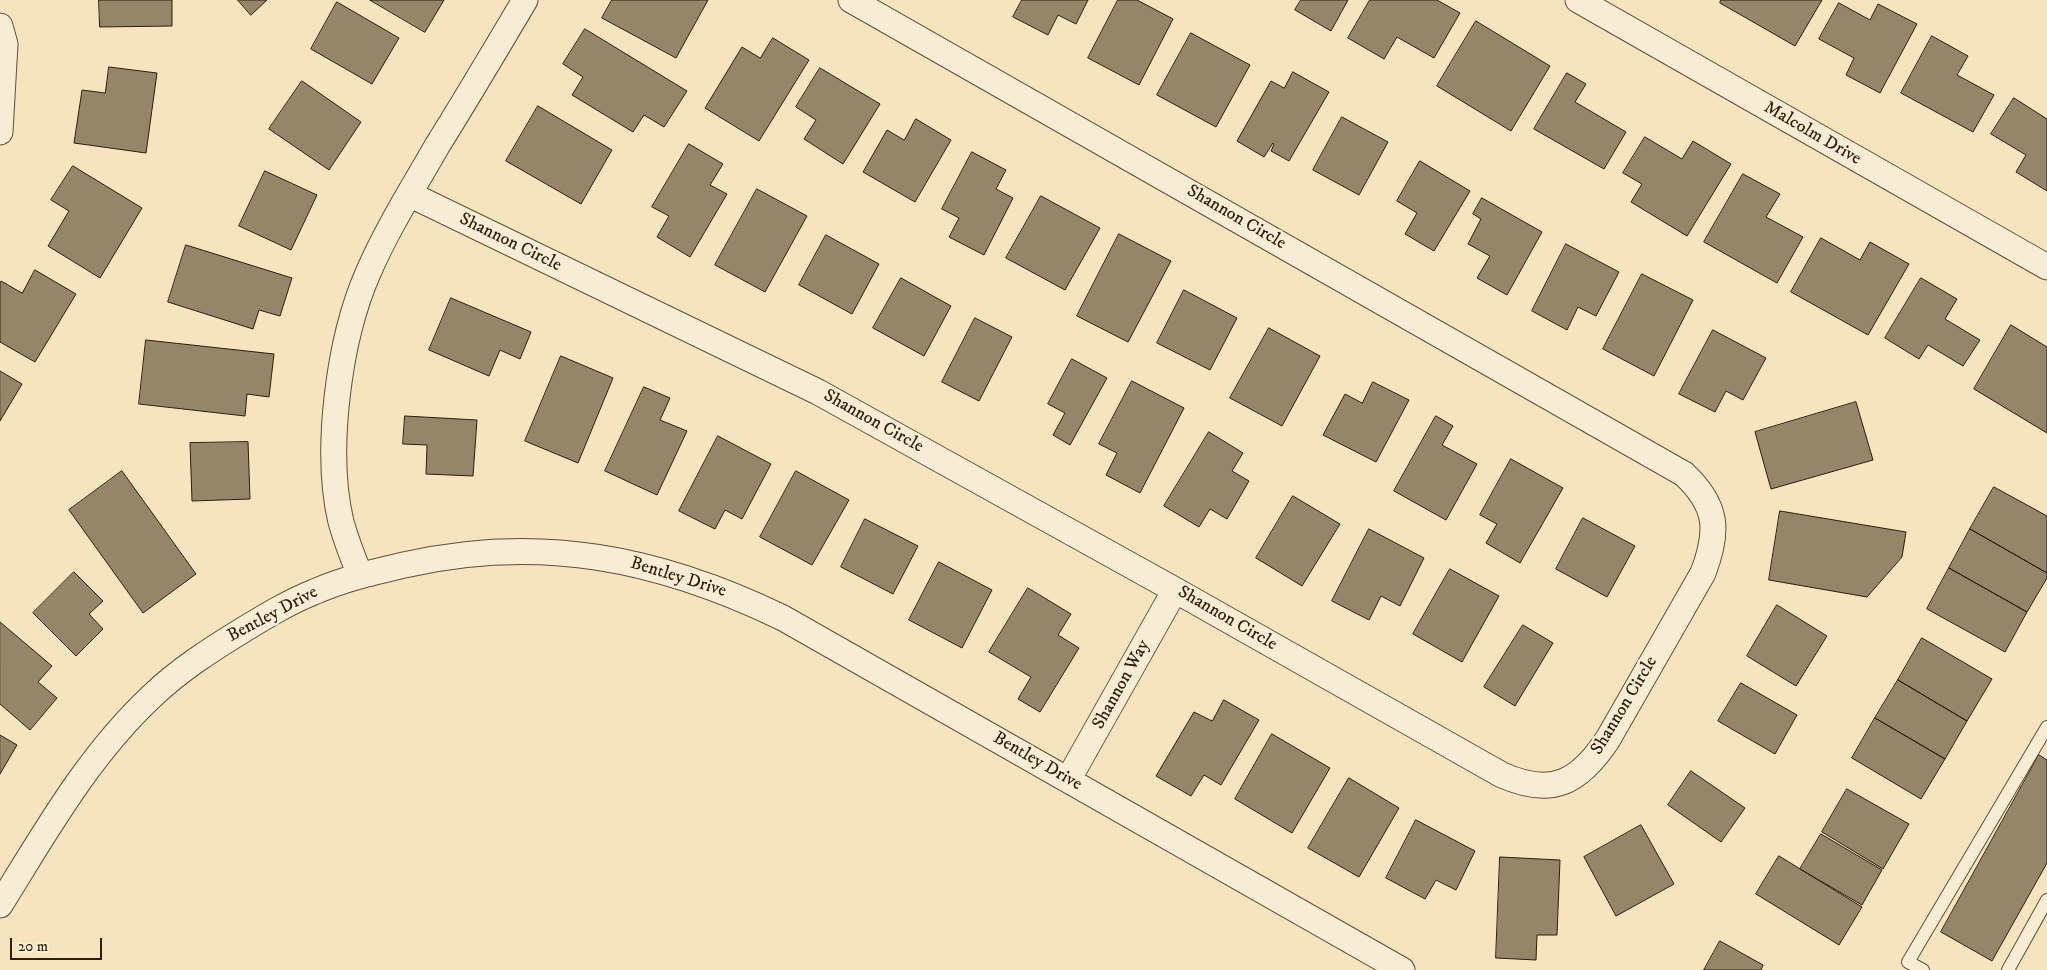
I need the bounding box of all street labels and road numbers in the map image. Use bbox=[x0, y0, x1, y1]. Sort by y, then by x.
street label: Malcolm Drive bbox=[1760, 97, 1864, 171]
street label: Shannon Circle bbox=[1183, 181, 1289, 255]
street label: Shannon Circle bbox=[455, 209, 565, 277]
street label: Shannon Circle bbox=[819, 386, 927, 458]
street label: Bentley Drive bbox=[627, 553, 729, 603]
street label: Bentley Drive bbox=[224, 582, 322, 648]
street label: Shannon Circle bbox=[1174, 582, 1280, 656]
street label: Shannon Way bbox=[1089, 637, 1155, 733]
street label: Shannon Circle bbox=[1587, 653, 1663, 759]
street label: Bentley Drive bbox=[989, 728, 1085, 796]

